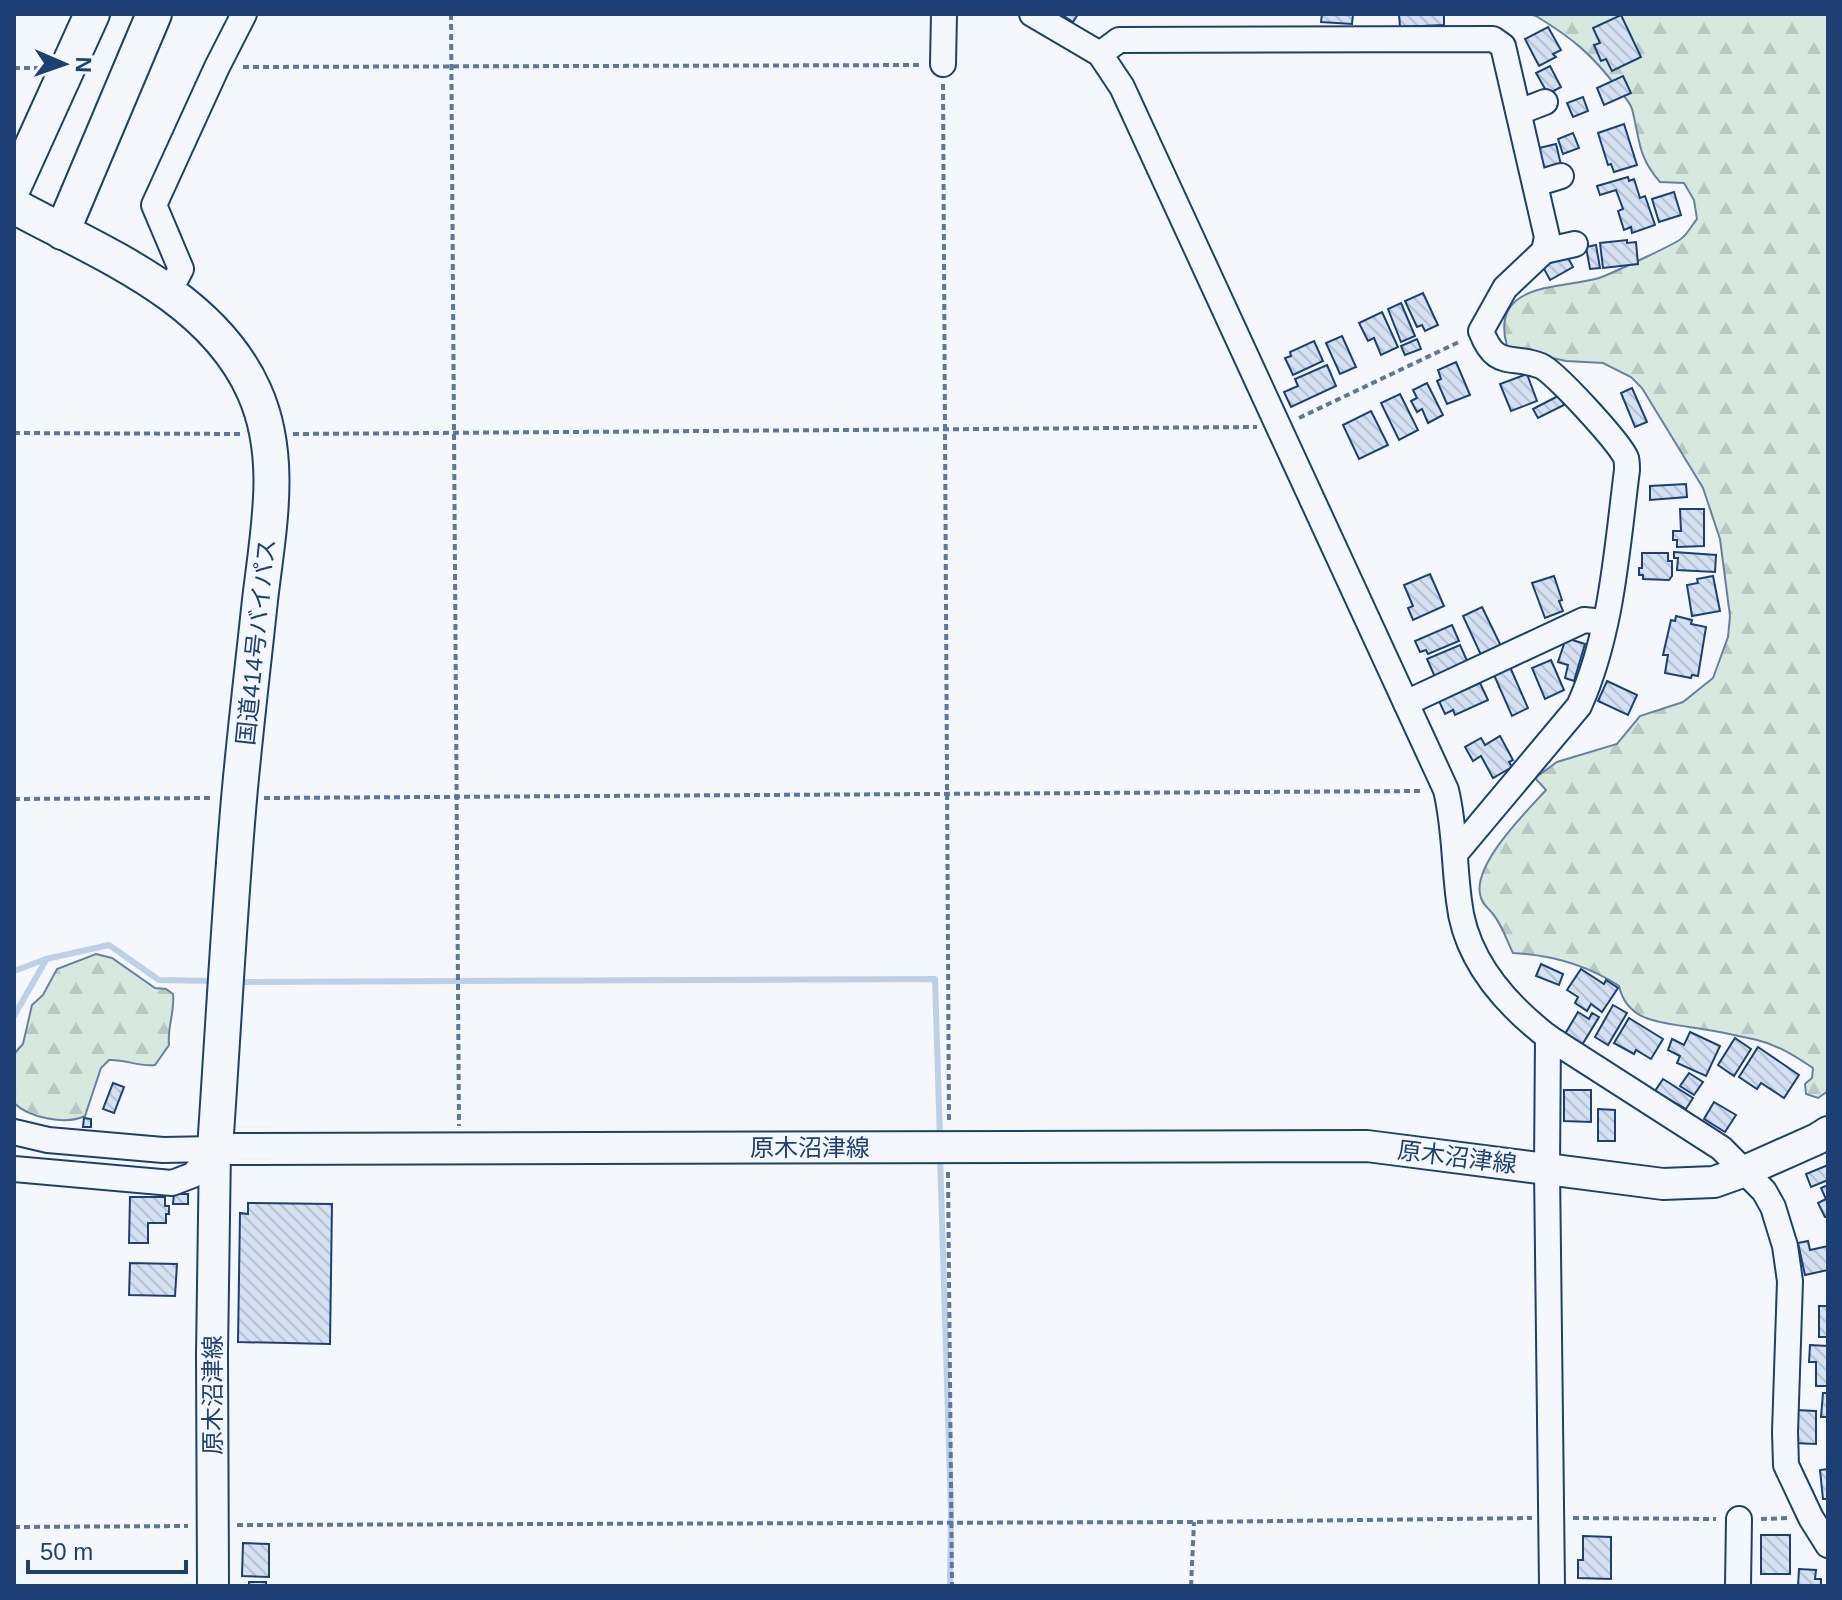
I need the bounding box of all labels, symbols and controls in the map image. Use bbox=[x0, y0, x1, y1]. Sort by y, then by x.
north arrow bbox=[24, 24, 104, 104]
text: N bbox=[71, 56, 96, 73]
street label: 国道414号バイパス bbox=[232, 537, 280, 747]
street label: 原木沼津線 bbox=[750, 1134, 870, 1161]
street label: 原木沼津線 bbox=[1396, 1136, 1518, 1178]
street label: 原木沼津線 bbox=[199, 1335, 226, 1455]
scale bar bbox=[28, 1524, 186, 1574]
text: 50 m bbox=[40, 1538, 93, 1565]

